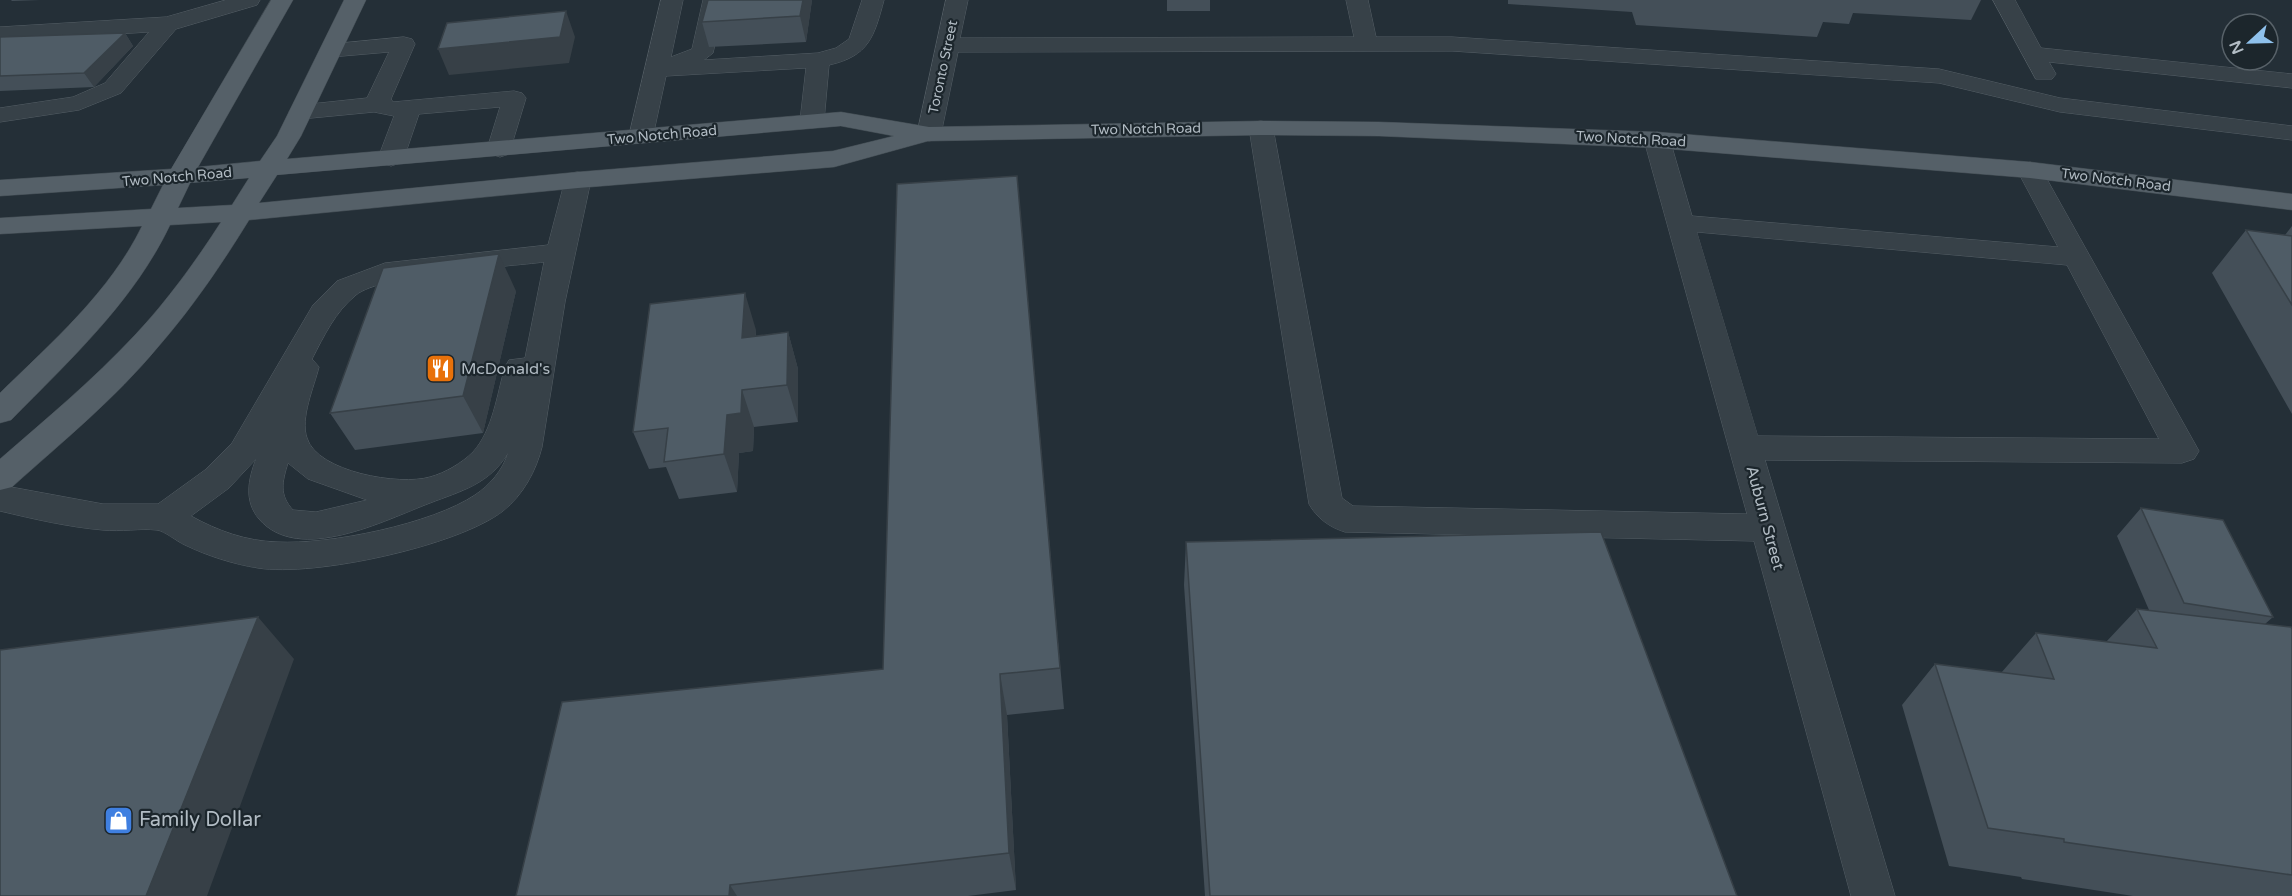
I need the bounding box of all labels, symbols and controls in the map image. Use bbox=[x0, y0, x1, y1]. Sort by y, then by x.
north arrow bbox=[2220, 12, 2280, 72]
street label: Toronto Street bbox=[925, 18, 961, 116]
text: N bbox=[2225, 38, 2249, 57]
street label: Two Notch Road bbox=[1091, 120, 1201, 138]
street label: Two Notch Road bbox=[606, 122, 718, 148]
street label: Two Notch Road bbox=[1576, 128, 1686, 150]
street label: Two Notch Road bbox=[121, 164, 233, 190]
street label: Two Notch Road bbox=[2060, 165, 2172, 195]
restaurant icon: McDonald's bbox=[424, 353, 456, 385]
place label: McDonald's bbox=[461, 359, 550, 379]
street label: Auburn Street bbox=[1741, 464, 1789, 572]
shop icon: Family Dollar bbox=[102, 804, 134, 836]
place label: Family Dollar bbox=[139, 808, 261, 832]

